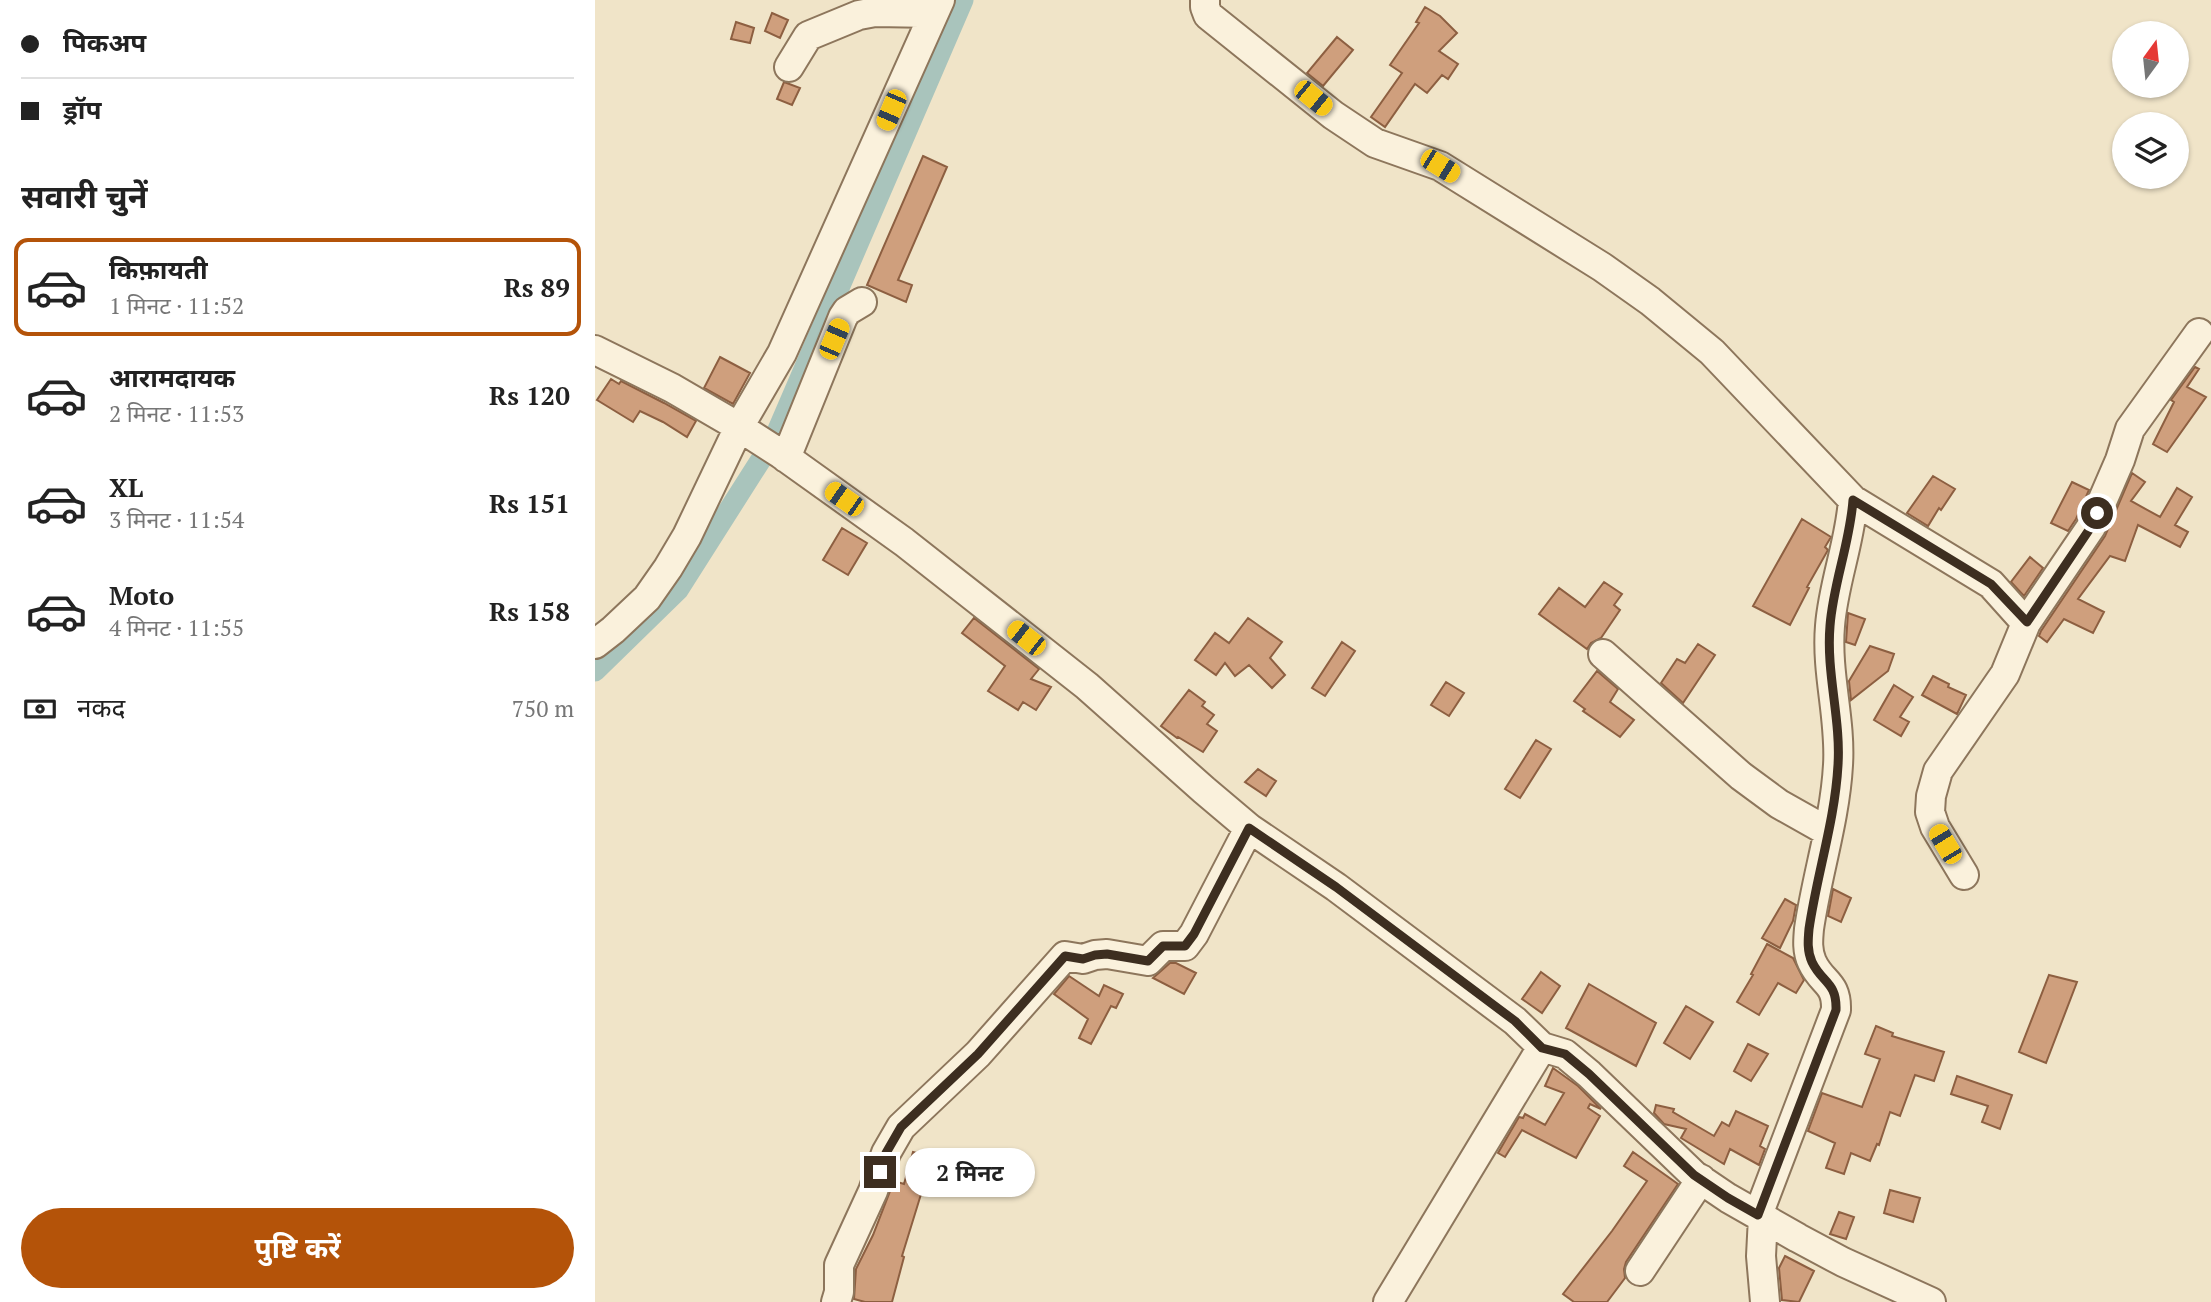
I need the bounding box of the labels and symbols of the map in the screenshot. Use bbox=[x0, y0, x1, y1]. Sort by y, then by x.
north arrow bbox=[2112, 21, 2189, 98]
car bbox=[1291, 77, 1336, 119]
car bbox=[874, 87, 909, 133]
car bbox=[1417, 146, 1464, 186]
car bbox=[817, 316, 852, 362]
car bbox=[821, 478, 868, 520]
route start bbox=[2081, 497, 2113, 529]
car bbox=[1003, 617, 1050, 659]
car bbox=[1926, 821, 1965, 867]
callout: 2 मिनट bbox=[905, 1148, 1034, 1196]
route end bbox=[864, 1156, 896, 1188]

